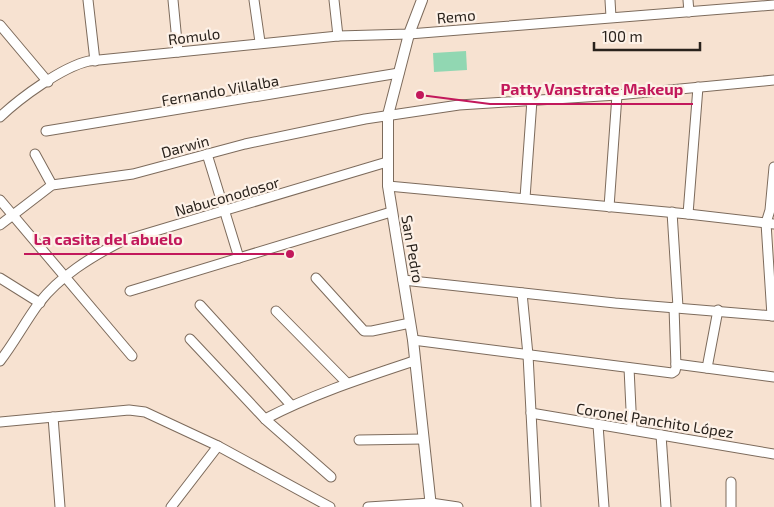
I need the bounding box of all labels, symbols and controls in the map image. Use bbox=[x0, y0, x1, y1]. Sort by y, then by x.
street label: Remo bbox=[436, 5, 476, 27]
scale bar bbox=[594, 20, 700, 52]
street label: Romulo bbox=[167, 24, 221, 48]
text: 100 m bbox=[602, 27, 643, 45]
street label: Fernando Villalba bbox=[160, 71, 280, 109]
callout: Patty Vanstrate Makeup bbox=[490, 73, 693, 104]
text: Patty Vanstrate Makeup bbox=[501, 79, 683, 99]
street label: Darwin bbox=[159, 131, 211, 161]
street label: Nabuconodosor bbox=[173, 172, 281, 220]
street label: San Pedro bbox=[398, 214, 428, 284]
callout: La casita del abuelo bbox=[24, 223, 193, 254]
text: La casita del abuelo bbox=[33, 229, 183, 248]
street label: Coronel Panchito López bbox=[575, 399, 735, 441]

